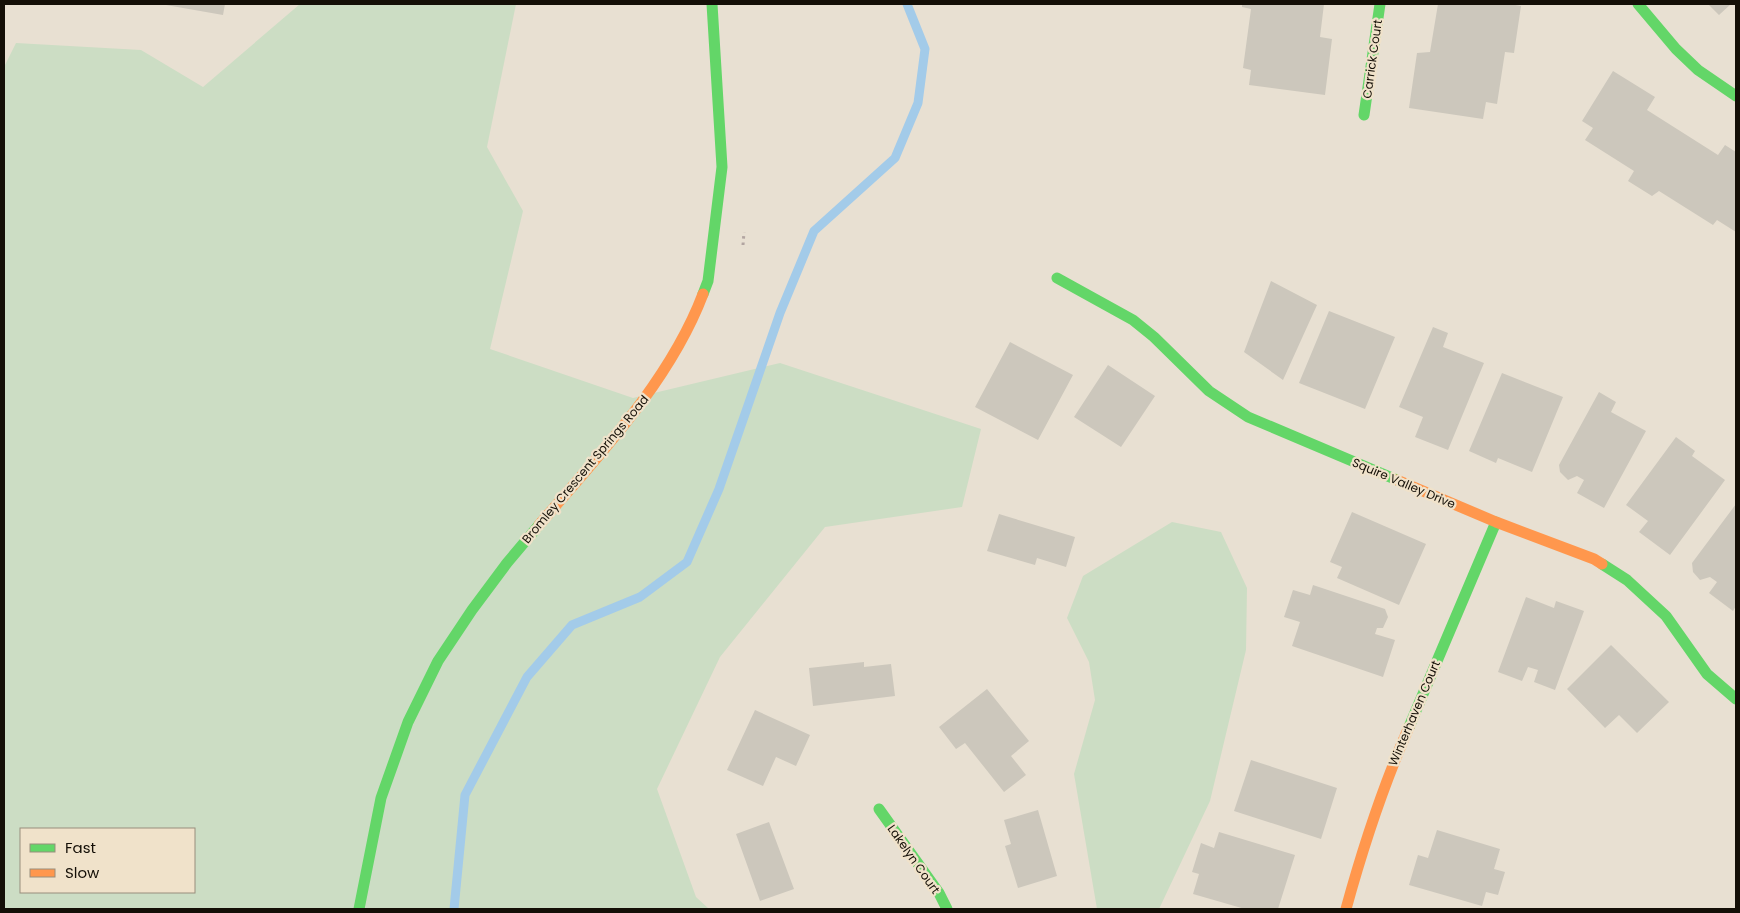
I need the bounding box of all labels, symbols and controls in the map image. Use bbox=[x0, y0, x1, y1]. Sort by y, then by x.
street label: Carrick Court bbox=[1358, 18, 1386, 100]
street label: Bromley Crescent Springs Road bbox=[518, 391, 652, 547]
street label: Squire Valley Drive bbox=[1350, 454, 1458, 512]
street label: Winterhaven Court bbox=[1384, 658, 1444, 768]
street label: Lakelyn Court bbox=[884, 821, 944, 897]
legend bbox=[20, 828, 195, 893]
text: Fast bbox=[65, 837, 96, 858]
text: Slow bbox=[65, 862, 100, 883]

